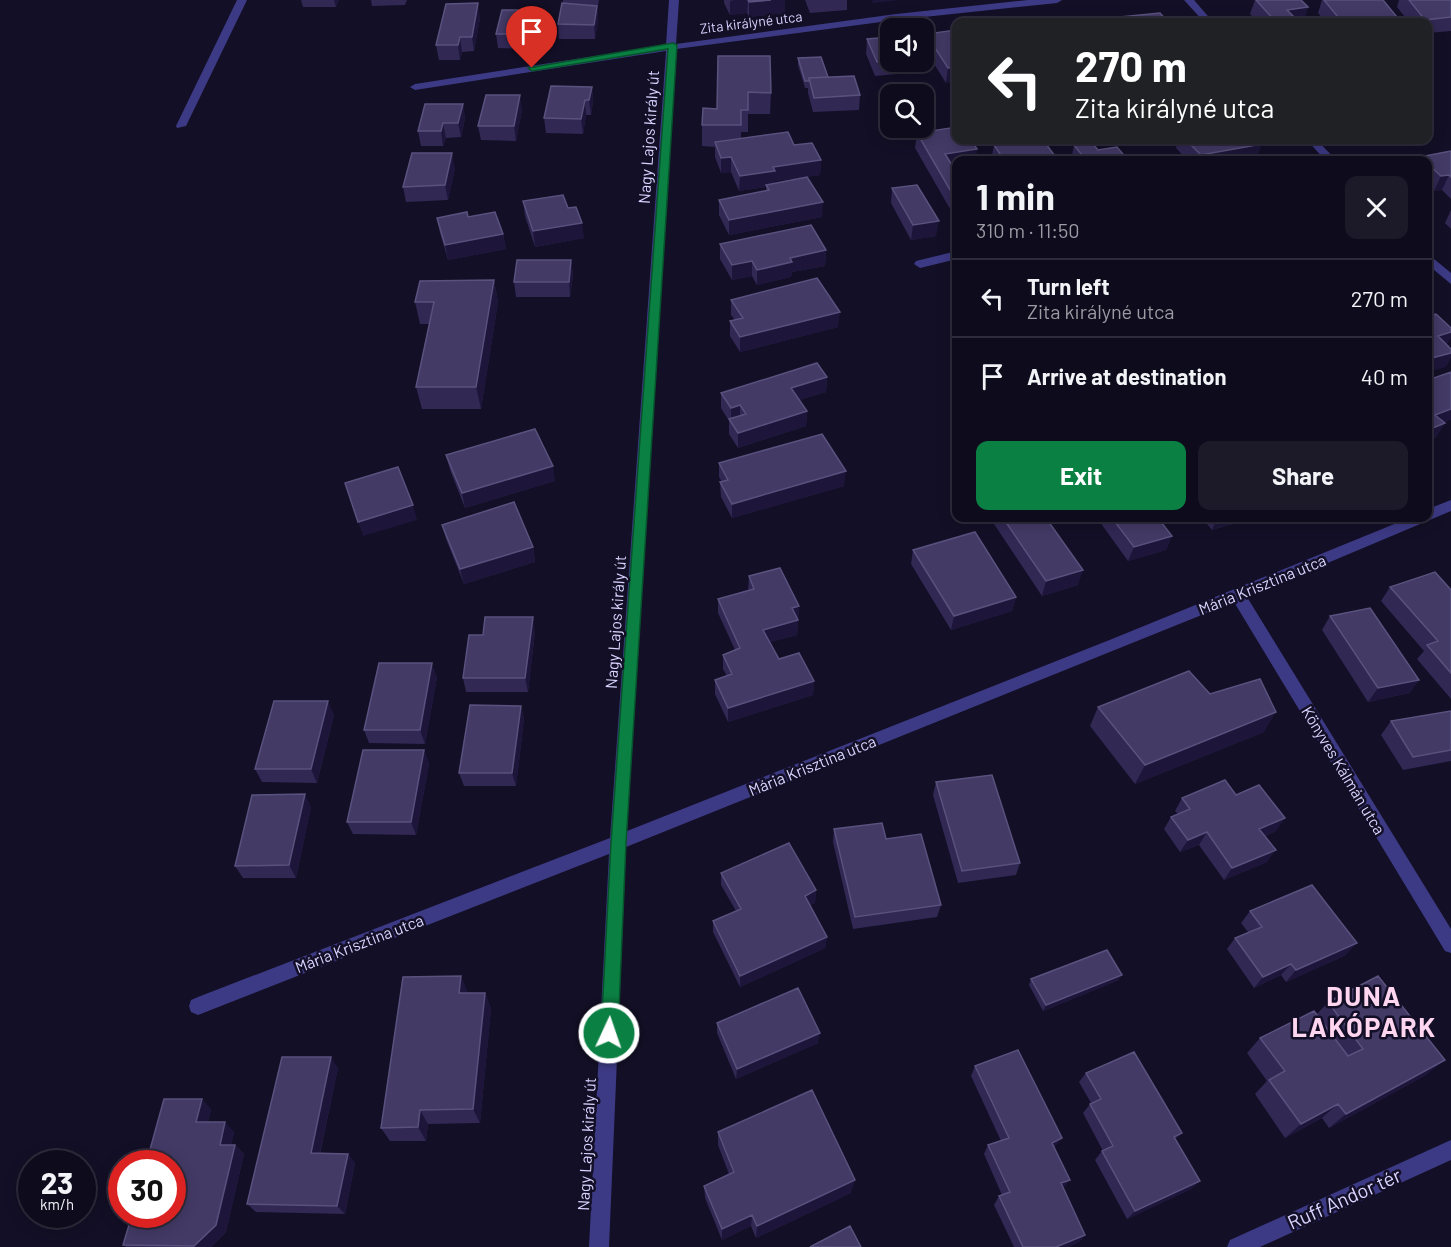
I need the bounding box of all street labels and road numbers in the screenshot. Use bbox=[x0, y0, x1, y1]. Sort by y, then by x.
street label: Zita királyné utca bbox=[699, 7, 803, 37]
street label: Nagy Lajos király út bbox=[634, 70, 662, 204]
street label: Mária Krisztina utca bbox=[1195, 550, 1329, 618]
street label: Nagy Lajos király út bbox=[601, 555, 629, 689]
street label: Könyves Kálmán utca bbox=[1298, 703, 1390, 837]
street label: Mária Krisztina utca bbox=[745, 731, 879, 799]
street label: Mária Krisztina utca bbox=[292, 910, 426, 976]
street label: Nagy Lajos király út bbox=[573, 1077, 599, 1211]
street label: Ruff Andor tér bbox=[1283, 1162, 1405, 1234]

